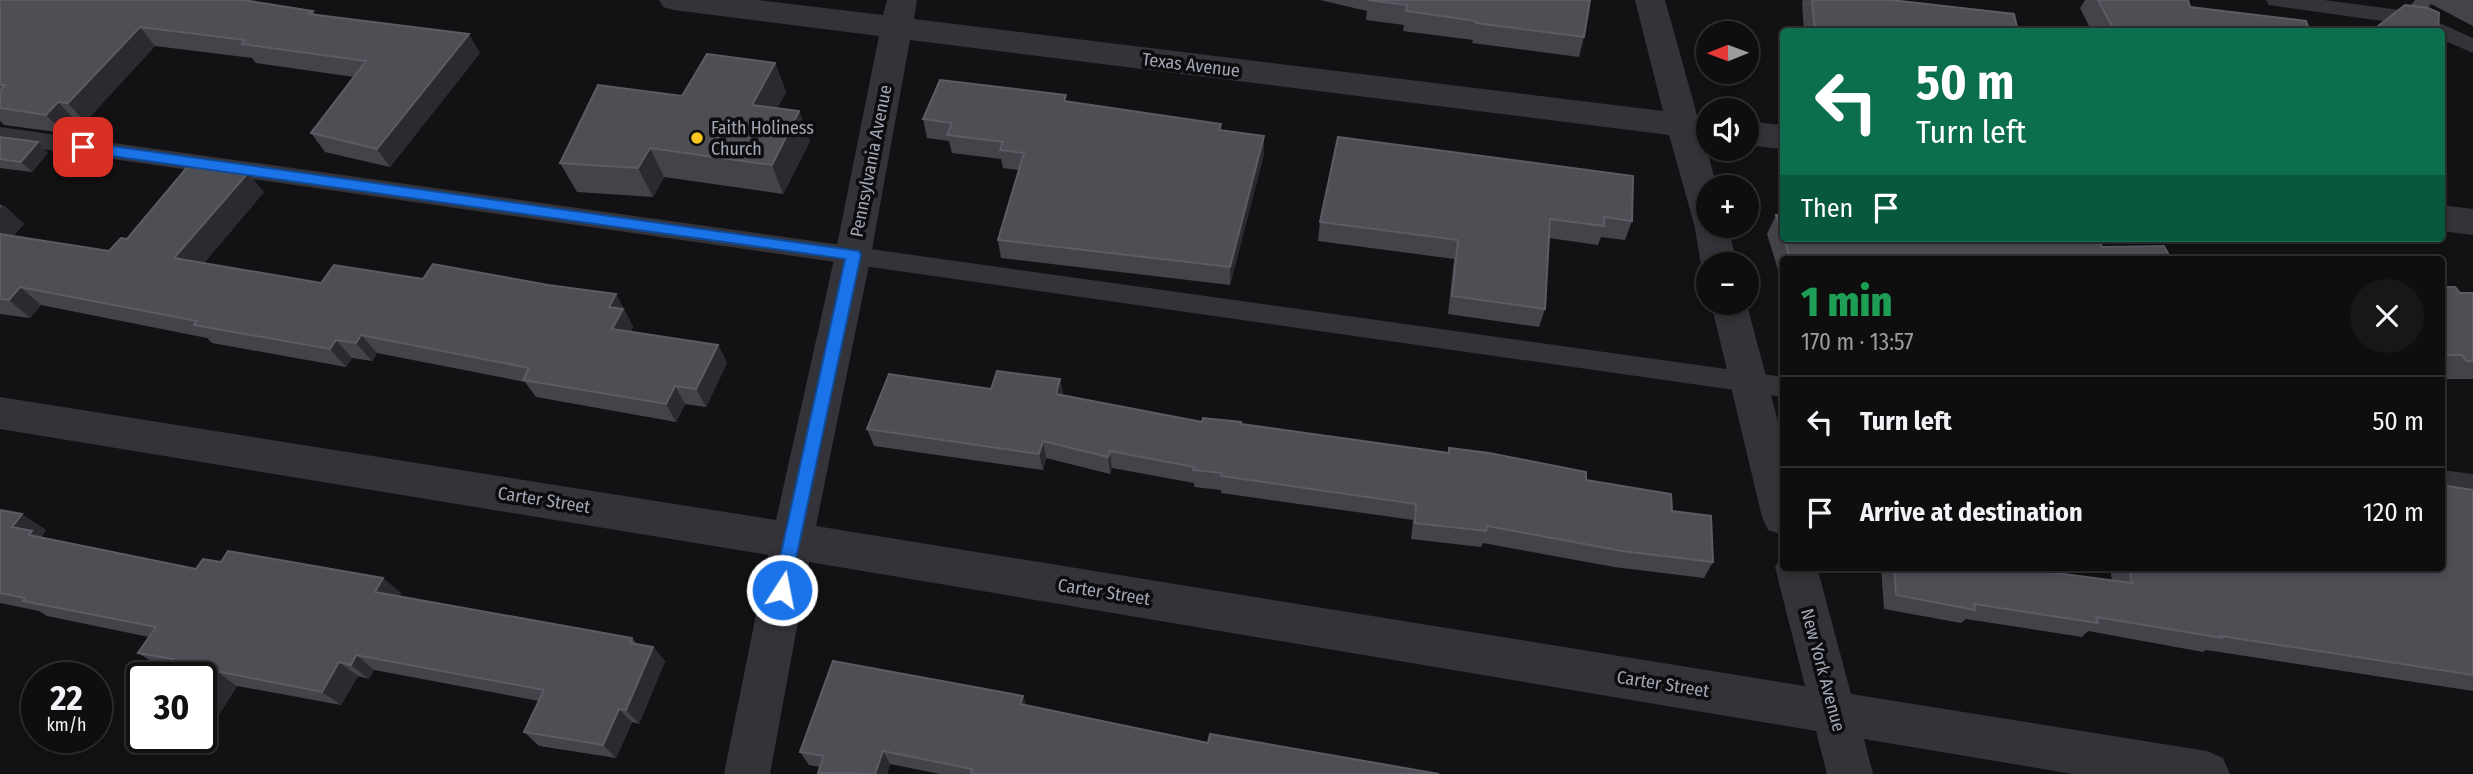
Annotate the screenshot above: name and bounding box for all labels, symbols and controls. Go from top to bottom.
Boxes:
north arrow [1696,21,1759,84]
map controls [1696,21,1759,315]
street label: Texas Avenue [1141,48,1241,82]
text: 50 m [1916,53,2014,112]
icon: left [1801,56,1892,147]
street label: Pennsylvania Avenue [845,83,897,239]
button: sound [1696,98,1759,161]
text: Turn left [1916,113,2026,151]
pin [53,117,113,177]
place label: Faith Holiness Church [711,117,814,160]
icon: arrive [64,128,102,166]
marker: Faith Holiness Church [689,130,705,146]
button: + [1696,175,1759,238]
icon: arrive [1867,189,1905,227]
text: Then [1801,193,1853,224]
button: − [1696,252,1759,315]
text: 1 min [1801,277,1892,327]
button: close [2350,279,2424,353]
text: 170 m · 13:57 [1801,328,1914,356]
icon: left [1801,403,1839,441]
text: Turn left [1860,406,1952,437]
text: 50 m [2372,406,2424,437]
street label: Carter Street [496,482,592,518]
icon: arrive [1801,494,1839,532]
text: Arrive at destination [1860,497,2083,528]
text: 120 m [2363,497,2424,528]
position arrow [745,553,819,627]
street label: Carter Street [1056,574,1152,610]
street label: New York Avenue [1796,606,1850,734]
speed limit sign: 30 [126,662,217,753]
street label: Carter Street [1615,666,1711,702]
text: 22 [50,677,83,719]
text: km/h [46,714,87,736]

